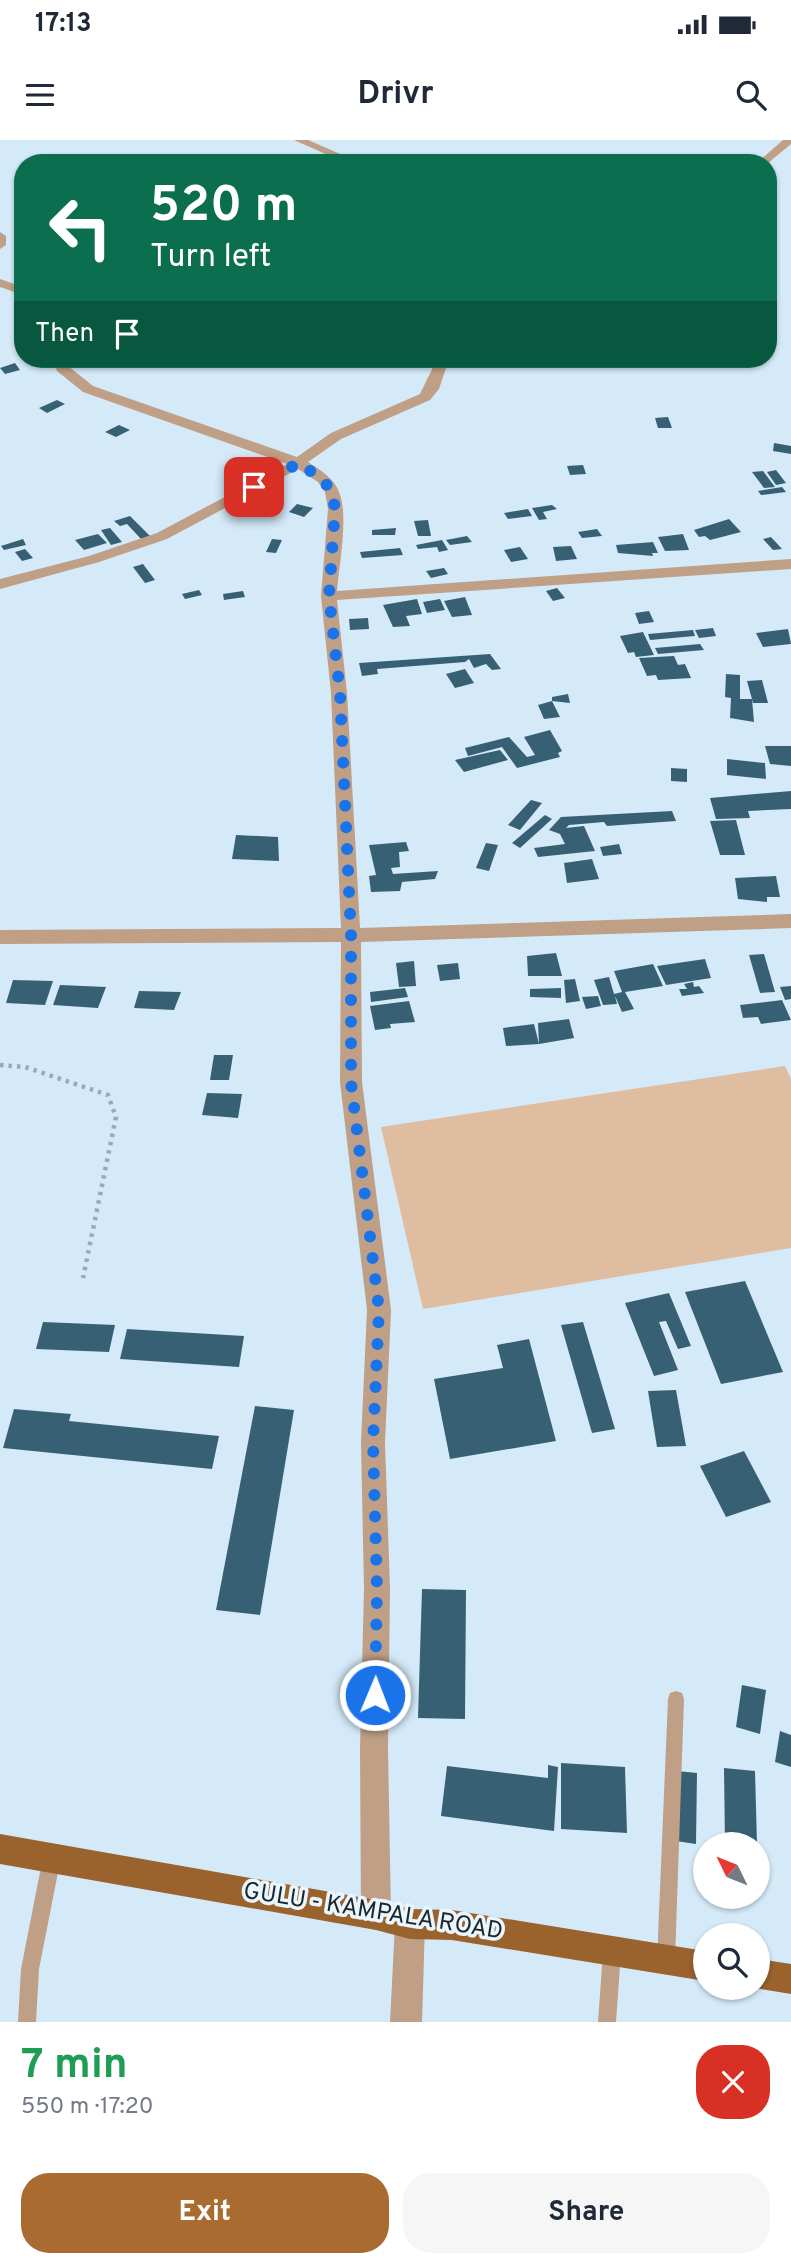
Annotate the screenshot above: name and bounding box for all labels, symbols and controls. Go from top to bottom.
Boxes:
text: 17:13 [35,8,92,41]
text: Drivr [357,75,434,115]
icon: menu [21,76,59,114]
icon: search [732,76,770,114]
text: 520 m [150,177,297,239]
icon: left [35,182,126,273]
text: Turn left [150,238,271,278]
icon: arrive [108,315,146,353]
text: Then [35,318,94,351]
pin [224,457,284,517]
icon: arrive [235,468,273,506]
position arrow [338,1658,412,1732]
north arrow [693,1832,770,1909]
map controls [693,1832,770,2000]
street label: GULU - KAMPALA ROAD [241,1877,505,1947]
button: search [693,1923,770,2000]
text: 7 min [21,2040,128,2093]
button: close [696,2045,770,2119]
text: 550 m · 17:20 [21,2093,154,2122]
button: Exit [21,2173,389,2253]
button: Share [403,2173,770,2253]

